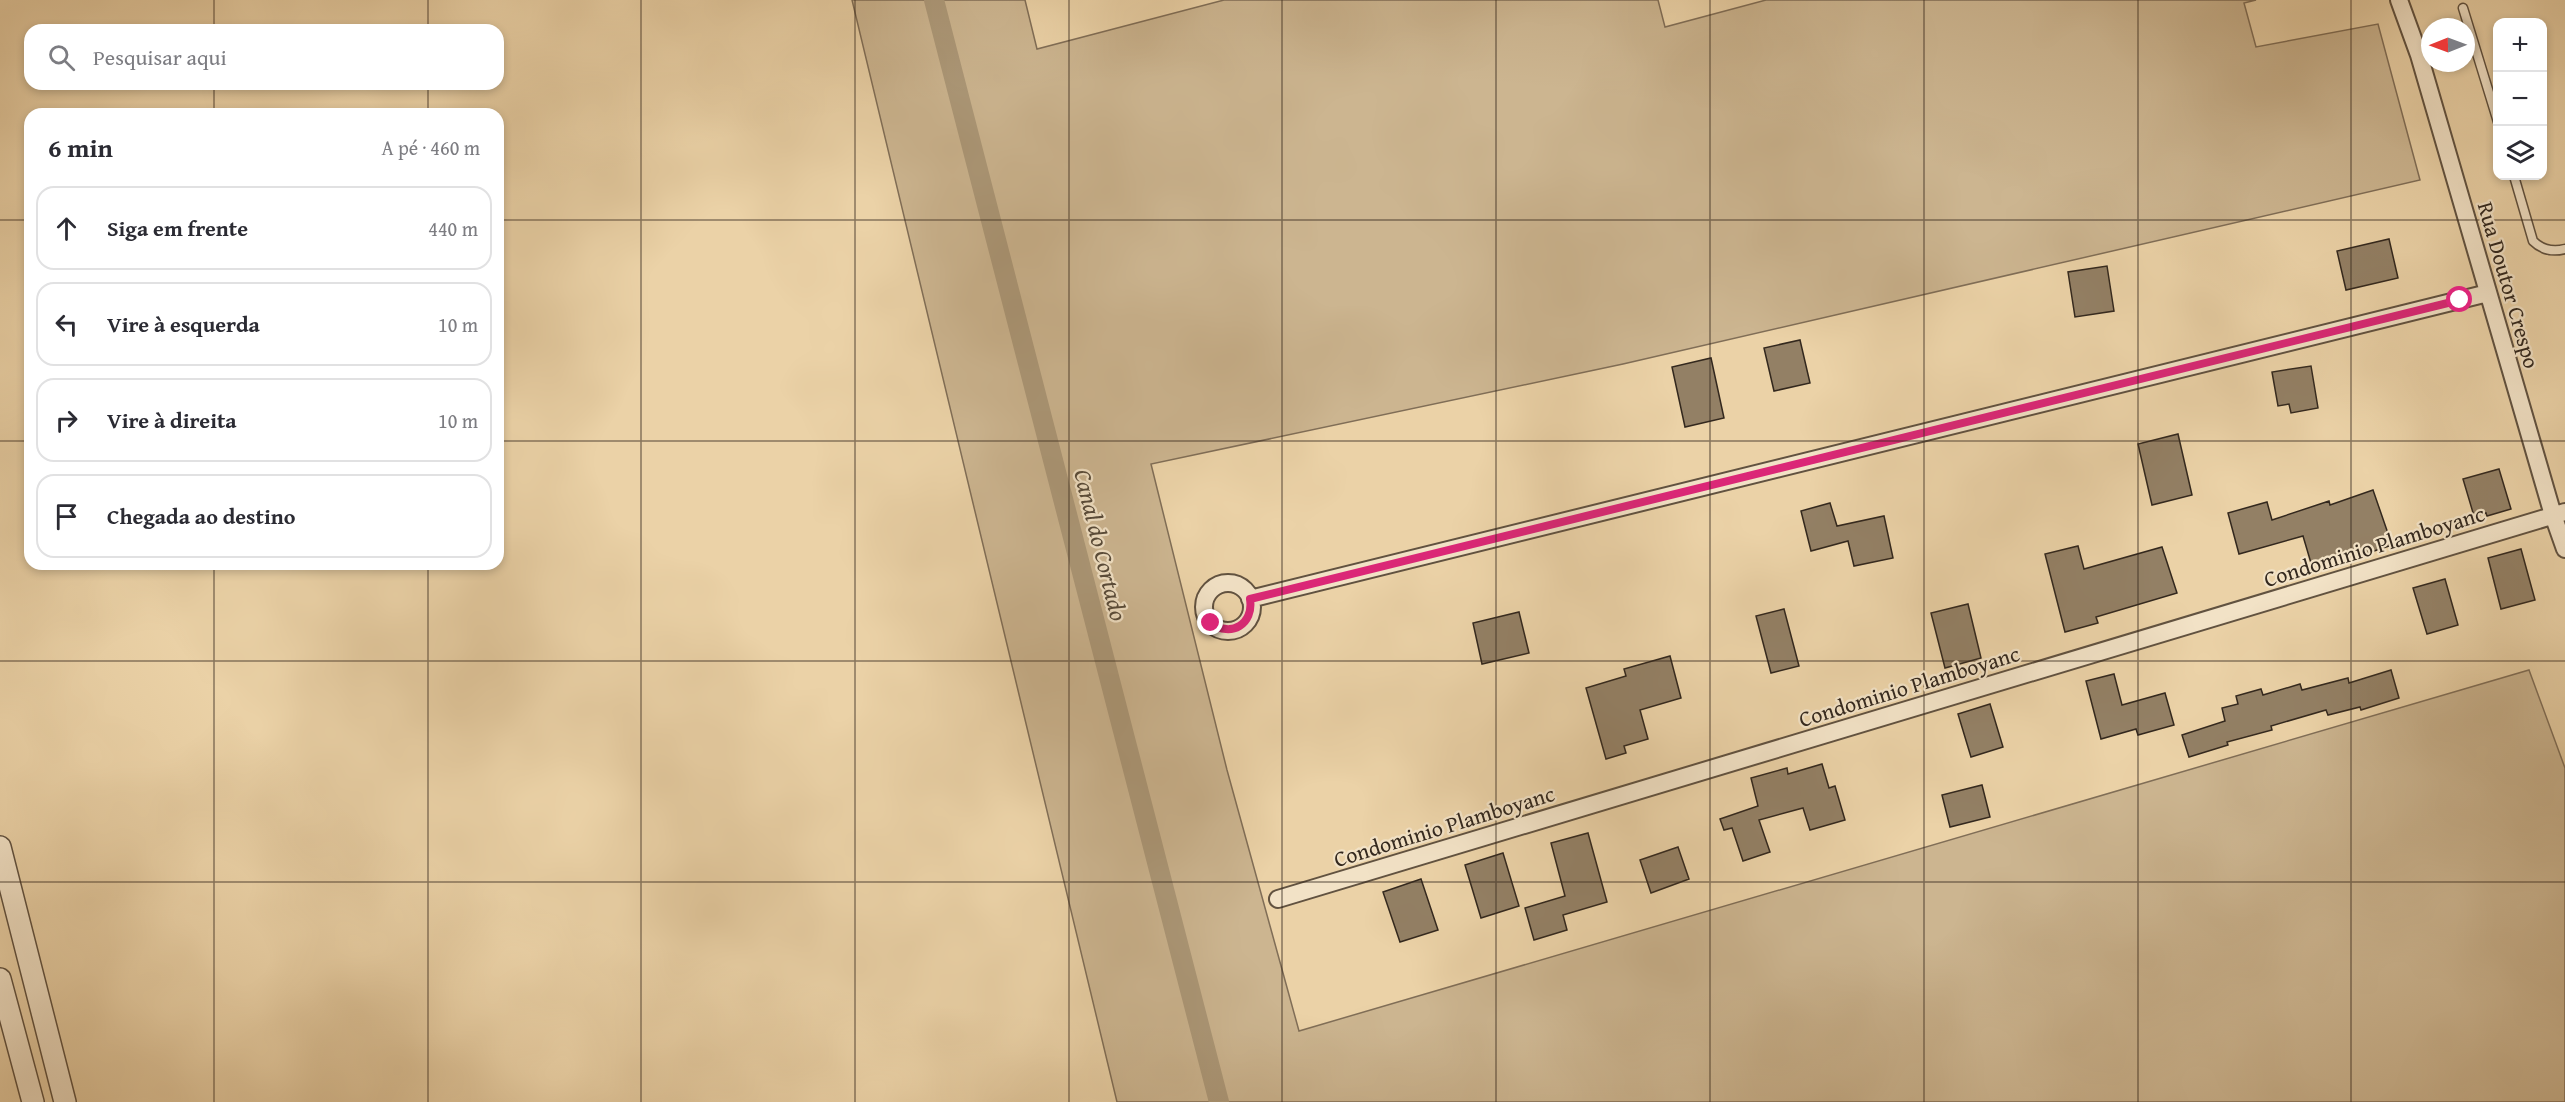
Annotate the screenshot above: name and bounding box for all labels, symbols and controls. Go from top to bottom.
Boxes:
north arrow [2421,18,2475,72]
map controls [2493,18,2547,180]
button: + [2493,18,2547,72]
search box [24,24,504,90]
icon: search [45,41,78,74]
text: Pesquisar aqui [93,41,227,73]
button: − [2493,72,2547,126]
button: layers [2493,126,2547,180]
text: 6 min [48,128,113,167]
text: A pé · 460 m [382,133,480,162]
street label: Rua Doutor Crespo [2470,198,2548,372]
icon: ahead [50,212,83,245]
text: Siga em frente [107,212,248,244]
text: 440 m [428,214,478,243]
route start [2446,286,2472,312]
icon: left [50,308,83,341]
text: Vire à esquerda [107,308,260,340]
text: 10 m [438,310,478,339]
icon: right [50,404,83,437]
text: Vire à direita [107,404,237,436]
text: 10 m [438,406,478,435]
water label: Canal do Cortado [1065,466,1137,624]
street label: Condominio Plamboyanc [2260,497,2489,595]
icon: arrive [50,500,83,533]
text: Chegada ao destino [107,500,295,532]
route end [1197,609,1223,635]
street label: Condominio Plamboyanc [1795,637,2024,735]
street label: Condominio Plamboyanc [1330,777,1559,875]

